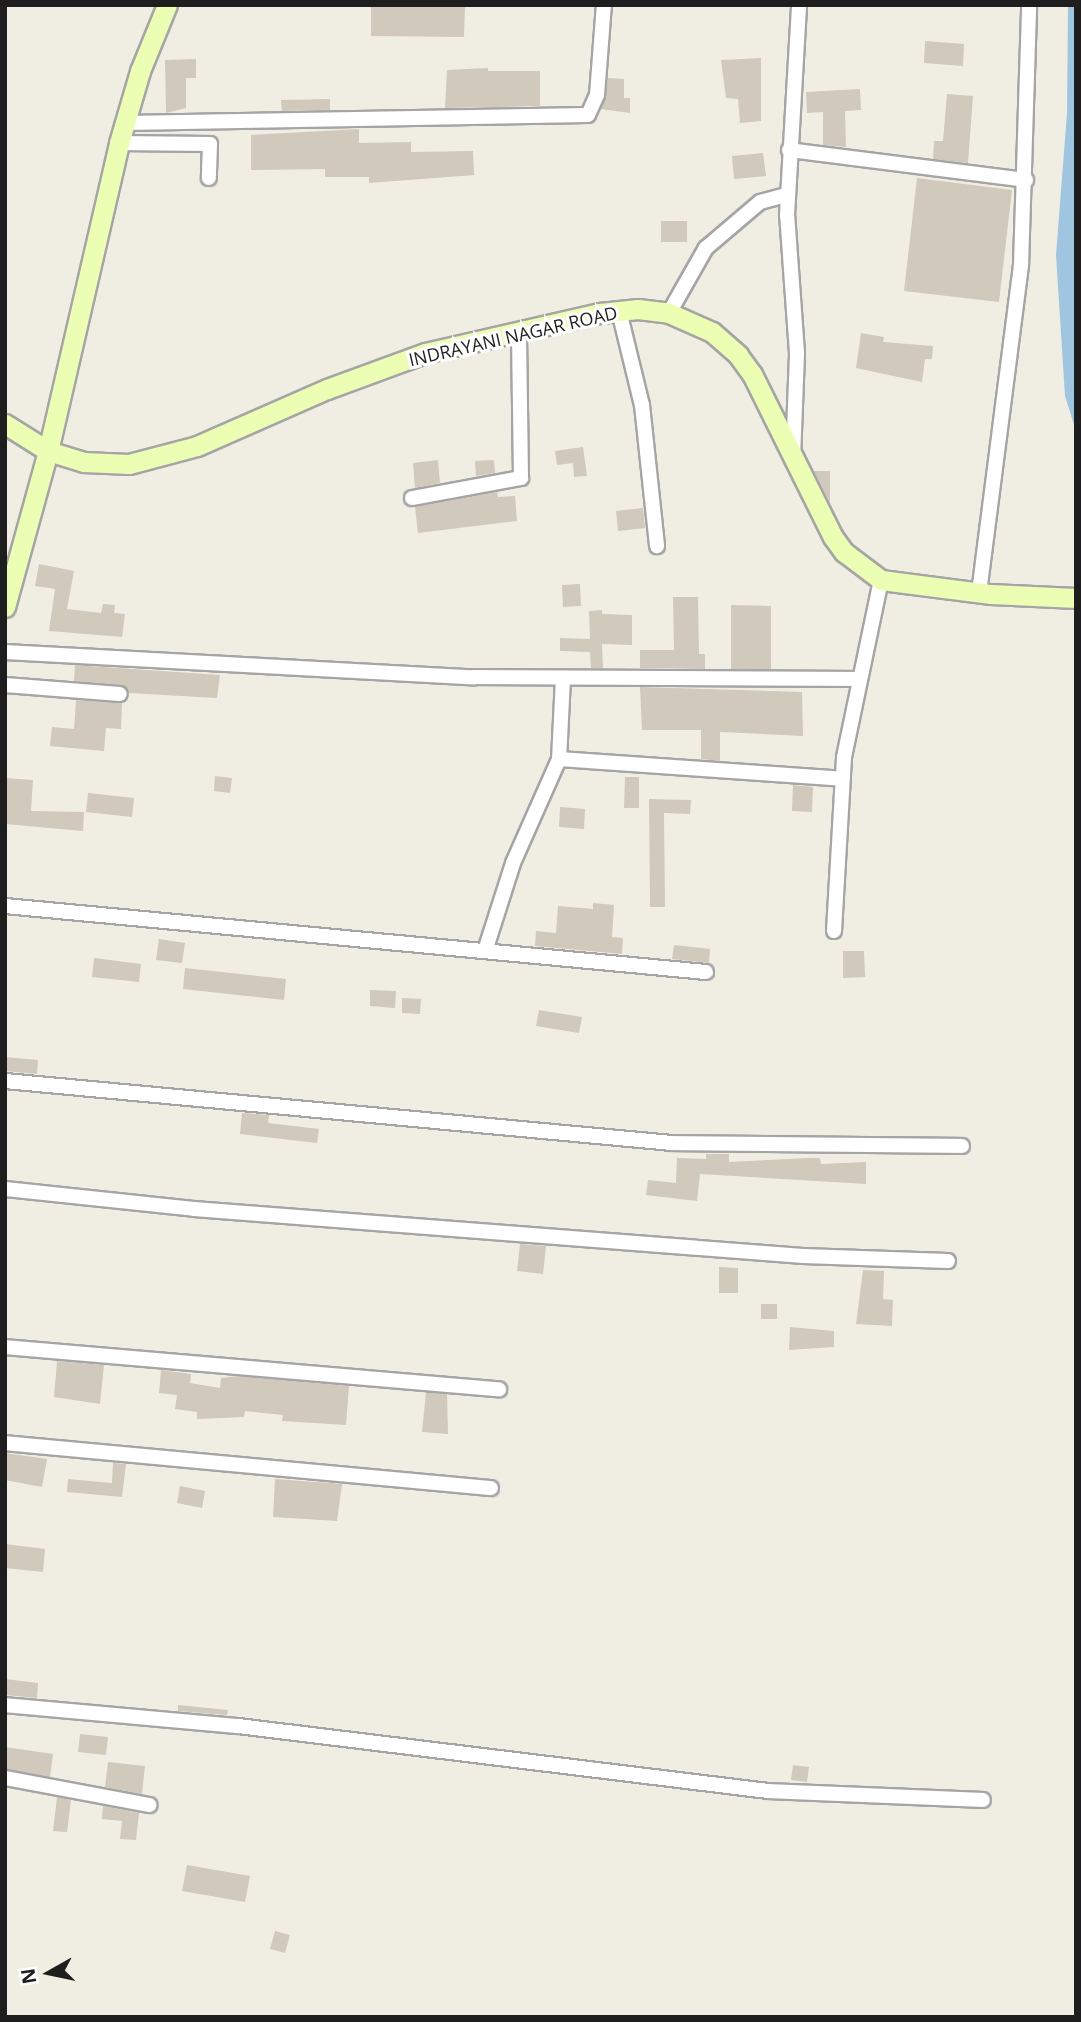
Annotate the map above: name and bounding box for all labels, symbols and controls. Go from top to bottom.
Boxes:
street label: INDRAYANI NAGAR ROAD [407,301,619,371]
north arrow [14,1938,84,2008]
text: N [14,1967,42,1986]

